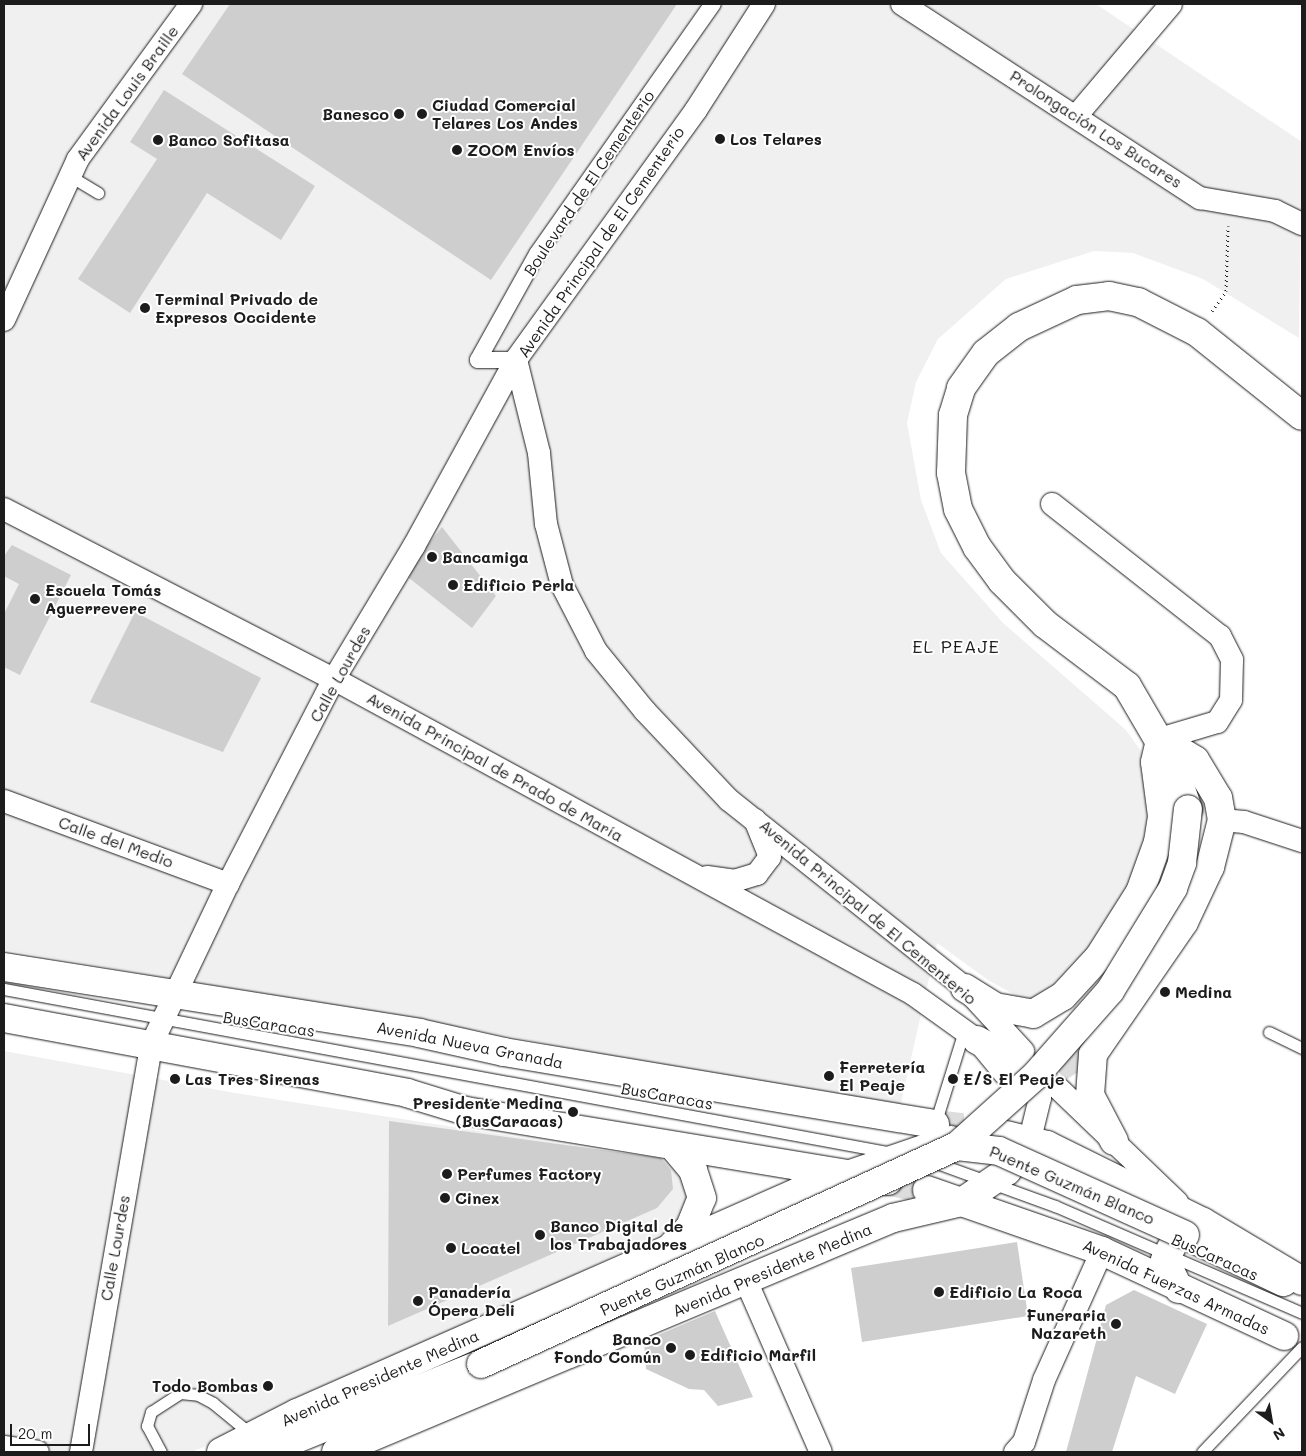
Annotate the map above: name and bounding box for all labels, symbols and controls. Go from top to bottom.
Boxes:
street label: Avenida Louis Braille [72,22,182,164]
street label: Prolongación Los Bucares [1006,66,1186,192]
street label: Boulevard de El Cementerio [520,87,658,279]
place label: Ciudad Comercial Telares Los Andes [432,95,578,133]
place label: Banesco [322,104,389,124]
marker: Banesco [393,108,405,120]
marker: Ciudad Comercial Telares Los Andes [416,108,428,120]
street label: Avenida Principal de El Cementerio [514,123,688,361]
place label: Los Telares [730,129,822,149]
place label: Banco Sofitasa [168,130,290,150]
marker: Los Telares [714,133,726,145]
marker: Banco Sofitasa [152,134,164,146]
place label: ZOOM Envíos [467,140,575,160]
marker: ZOOM Envíos [451,144,463,156]
place label: Terminal Privado de Expresos Occidente [155,289,318,327]
marker: Terminal Privado de Expresos Occidente [139,302,151,314]
place label: Bancamiga [442,547,529,567]
marker: Bancamiga [426,551,438,563]
place label: Edificio Perla [463,575,574,595]
marker: Edificio Perla [447,579,459,591]
place label: Escuela Tomás Aguerrevere [45,580,161,618]
marker: Escuela Tomás Aguerrevere [29,593,41,605]
street label: Calle Lourdes [306,623,374,725]
district label: EL PEAJE [911,635,1001,657]
street label: Avenida Principal de Prado de María [363,688,627,846]
street label: Calle del Medio [56,812,176,872]
street label: Avenida Principal de El Cementerio [756,816,980,1008]
place label: Medina [1175,982,1232,1002]
marker: Medina [1159,986,1171,998]
street label: BusCaracas [222,1007,316,1041]
street label: Avenida Nueva Granada [375,1017,565,1073]
place label: Ferretería El Peaje [839,1057,925,1095]
place label: Las Tres Sirenas [185,1069,319,1089]
place label: E/S El Peaje [963,1069,1065,1089]
marker: Ferretería El Peaje [823,1070,835,1082]
marker: Las Tres Sirenas [169,1073,181,1085]
marker: E/S El Peaje [947,1073,959,1085]
street label: BusCaracas [620,1078,714,1114]
place label: Presidente Medina (BusCaracas) [412,1093,563,1131]
marker: Presidente Medina (BusCaracas) [567,1106,579,1118]
street label: Puente Guzmán Blanco [987,1142,1157,1228]
place label: Perfumes Factory [457,1164,601,1184]
marker: Perfumes Factory [441,1168,453,1180]
place label: Cinex [455,1188,499,1208]
marker: Cinex [439,1192,451,1204]
street label: Calle Lourdes [96,1194,134,1302]
place label: Banco Digital de los Trabajadores [550,1216,687,1254]
street label: Avenida Presidente Medina [669,1219,875,1321]
marker: Banco Digital de los Trabajadores [534,1229,546,1241]
street label: BusCaracas [1169,1229,1261,1285]
street label: Puente Guzmán Blanco [597,1230,767,1320]
street label: Avenida Fuerzas Armadas [1080,1235,1272,1339]
place label: Locatel [461,1238,520,1258]
marker: Locatel [445,1242,457,1254]
place label: Panadería Ópera Deli [428,1282,515,1320]
place label: Edificio La Roca [949,1282,1083,1302]
marker: Edificio La Roca [933,1286,945,1298]
marker: Panadería Ópera Deli [412,1295,424,1307]
place label: Funeraria Nazareth [1026,1305,1106,1343]
marker: Funeraria Nazareth [1110,1318,1122,1330]
street label: Avenida Presidente Medina [278,1326,482,1430]
place label: Banco Fondo Común [554,1329,661,1367]
marker: Banco Fondo Común [665,1342,677,1354]
place label: Edificio Marfil [700,1345,816,1365]
marker: Edificio Marfil [684,1349,696,1361]
place label: Todo Bombas [152,1376,258,1396]
marker: Todo Bombas [262,1380,274,1392]
north arrow [1246,1396,1296,1446]
scale bar [12,1414,92,1446]
text: 20 m [18,1423,52,1443]
text: N [1270,1423,1289,1445]

